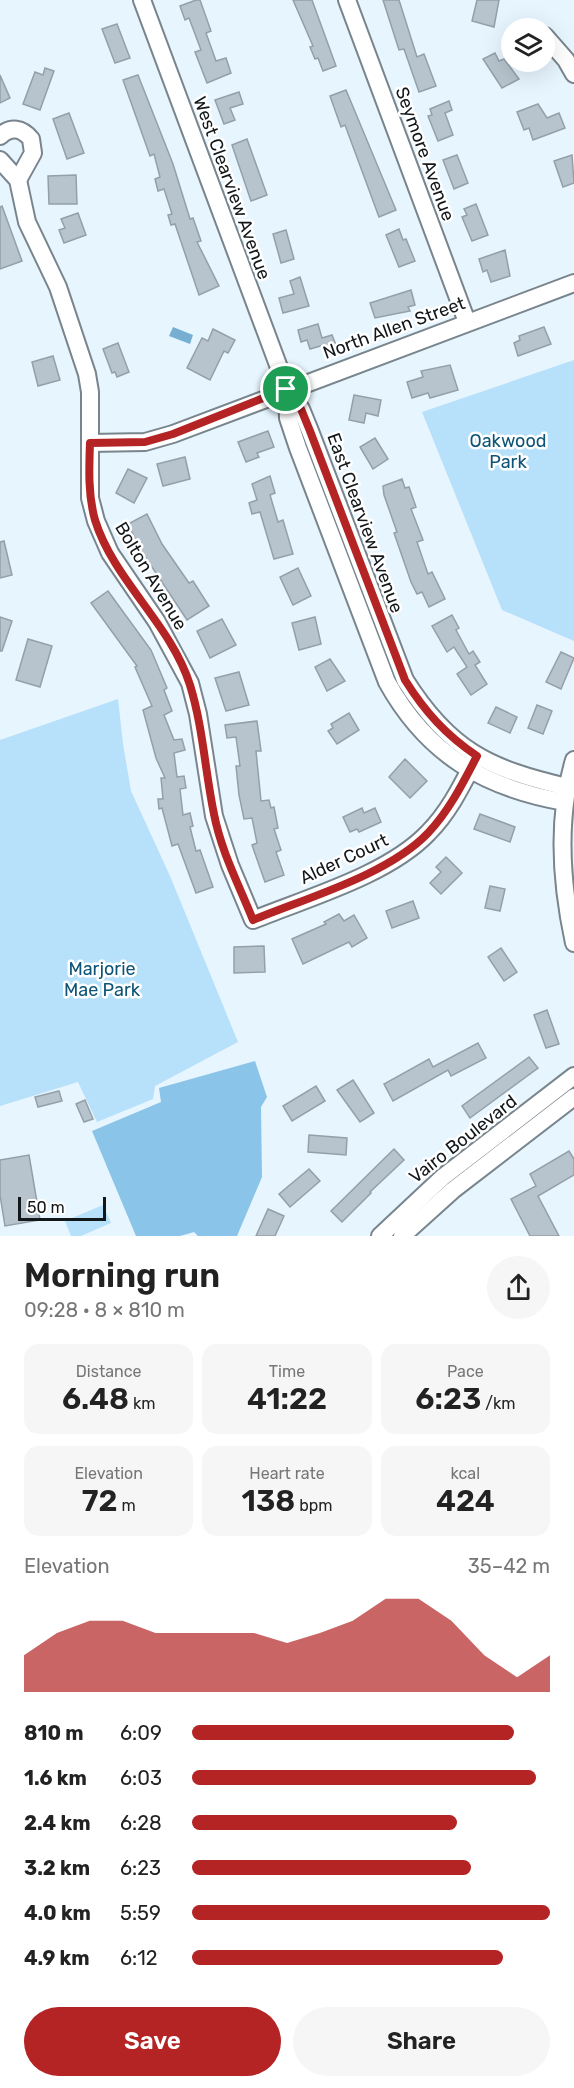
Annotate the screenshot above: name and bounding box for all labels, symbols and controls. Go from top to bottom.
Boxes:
map controls [501,18,555,72]
button: layers [501,18,555,72]
street label: Seymore Avenue [391,84,459,224]
street label: West Clearview Avenue [189,93,275,283]
street label: North Allen Street [320,292,468,364]
pin [260,363,311,414]
icon: arrive [269,372,302,405]
street label: East Clearview Avenue [322,430,408,616]
park label: Oakwood Park [470,430,546,473]
street label: Bolton Avenue [110,518,192,634]
street label: Alder Court [296,829,392,889]
park label: Marjorie Mae Park [64,958,141,1001]
street label: Vairo Boulevard [405,1090,521,1188]
scale bar [18,1194,106,1222]
text: 50 m [27,1198,65,1217]
text: Morning run [24,1256,220,1295]
button: share [487,1256,550,1319]
text: 09:28 · 8 × 810 m [24,1298,185,1322]
text: Distance [76,1362,141,1381]
text: Time [269,1362,305,1381]
text: Pace [447,1362,484,1381]
text: 6.48 [62,1381,129,1417]
text: 41:22 [247,1381,327,1417]
text: 6:23 [415,1381,481,1417]
text: km [129,1394,155,1413]
text: /km [481,1394,515,1413]
text: Elevation [74,1464,143,1483]
text: Heart rate [249,1464,325,1483]
text: kcal [451,1464,480,1483]
text: 72 [82,1483,117,1519]
text: 138 [242,1483,295,1519]
text: 424 [436,1483,495,1519]
text: m [117,1496,136,1515]
text: bpm [295,1496,332,1515]
text: Elevation [24,1554,110,1578]
text: 35–42 m [468,1554,550,1578]
text: 810 m [24,1721,84,1745]
text: 6:09 [120,1721,162,1745]
text: 1.6 km [24,1766,87,1790]
text: 6:03 [120,1766,162,1790]
text: 2.4 km [24,1811,90,1835]
text: 6:28 [120,1811,162,1835]
text: 3.2 km [24,1856,90,1880]
text: 6:23 [120,1856,161,1880]
text: 4.0 km [24,1901,91,1925]
text: 5:59 [120,1901,161,1925]
text: 4.9 km [24,1946,90,1970]
text: 6:12 [120,1946,157,1970]
button: Save [24,2007,281,2076]
button: Share [293,2007,550,2076]

